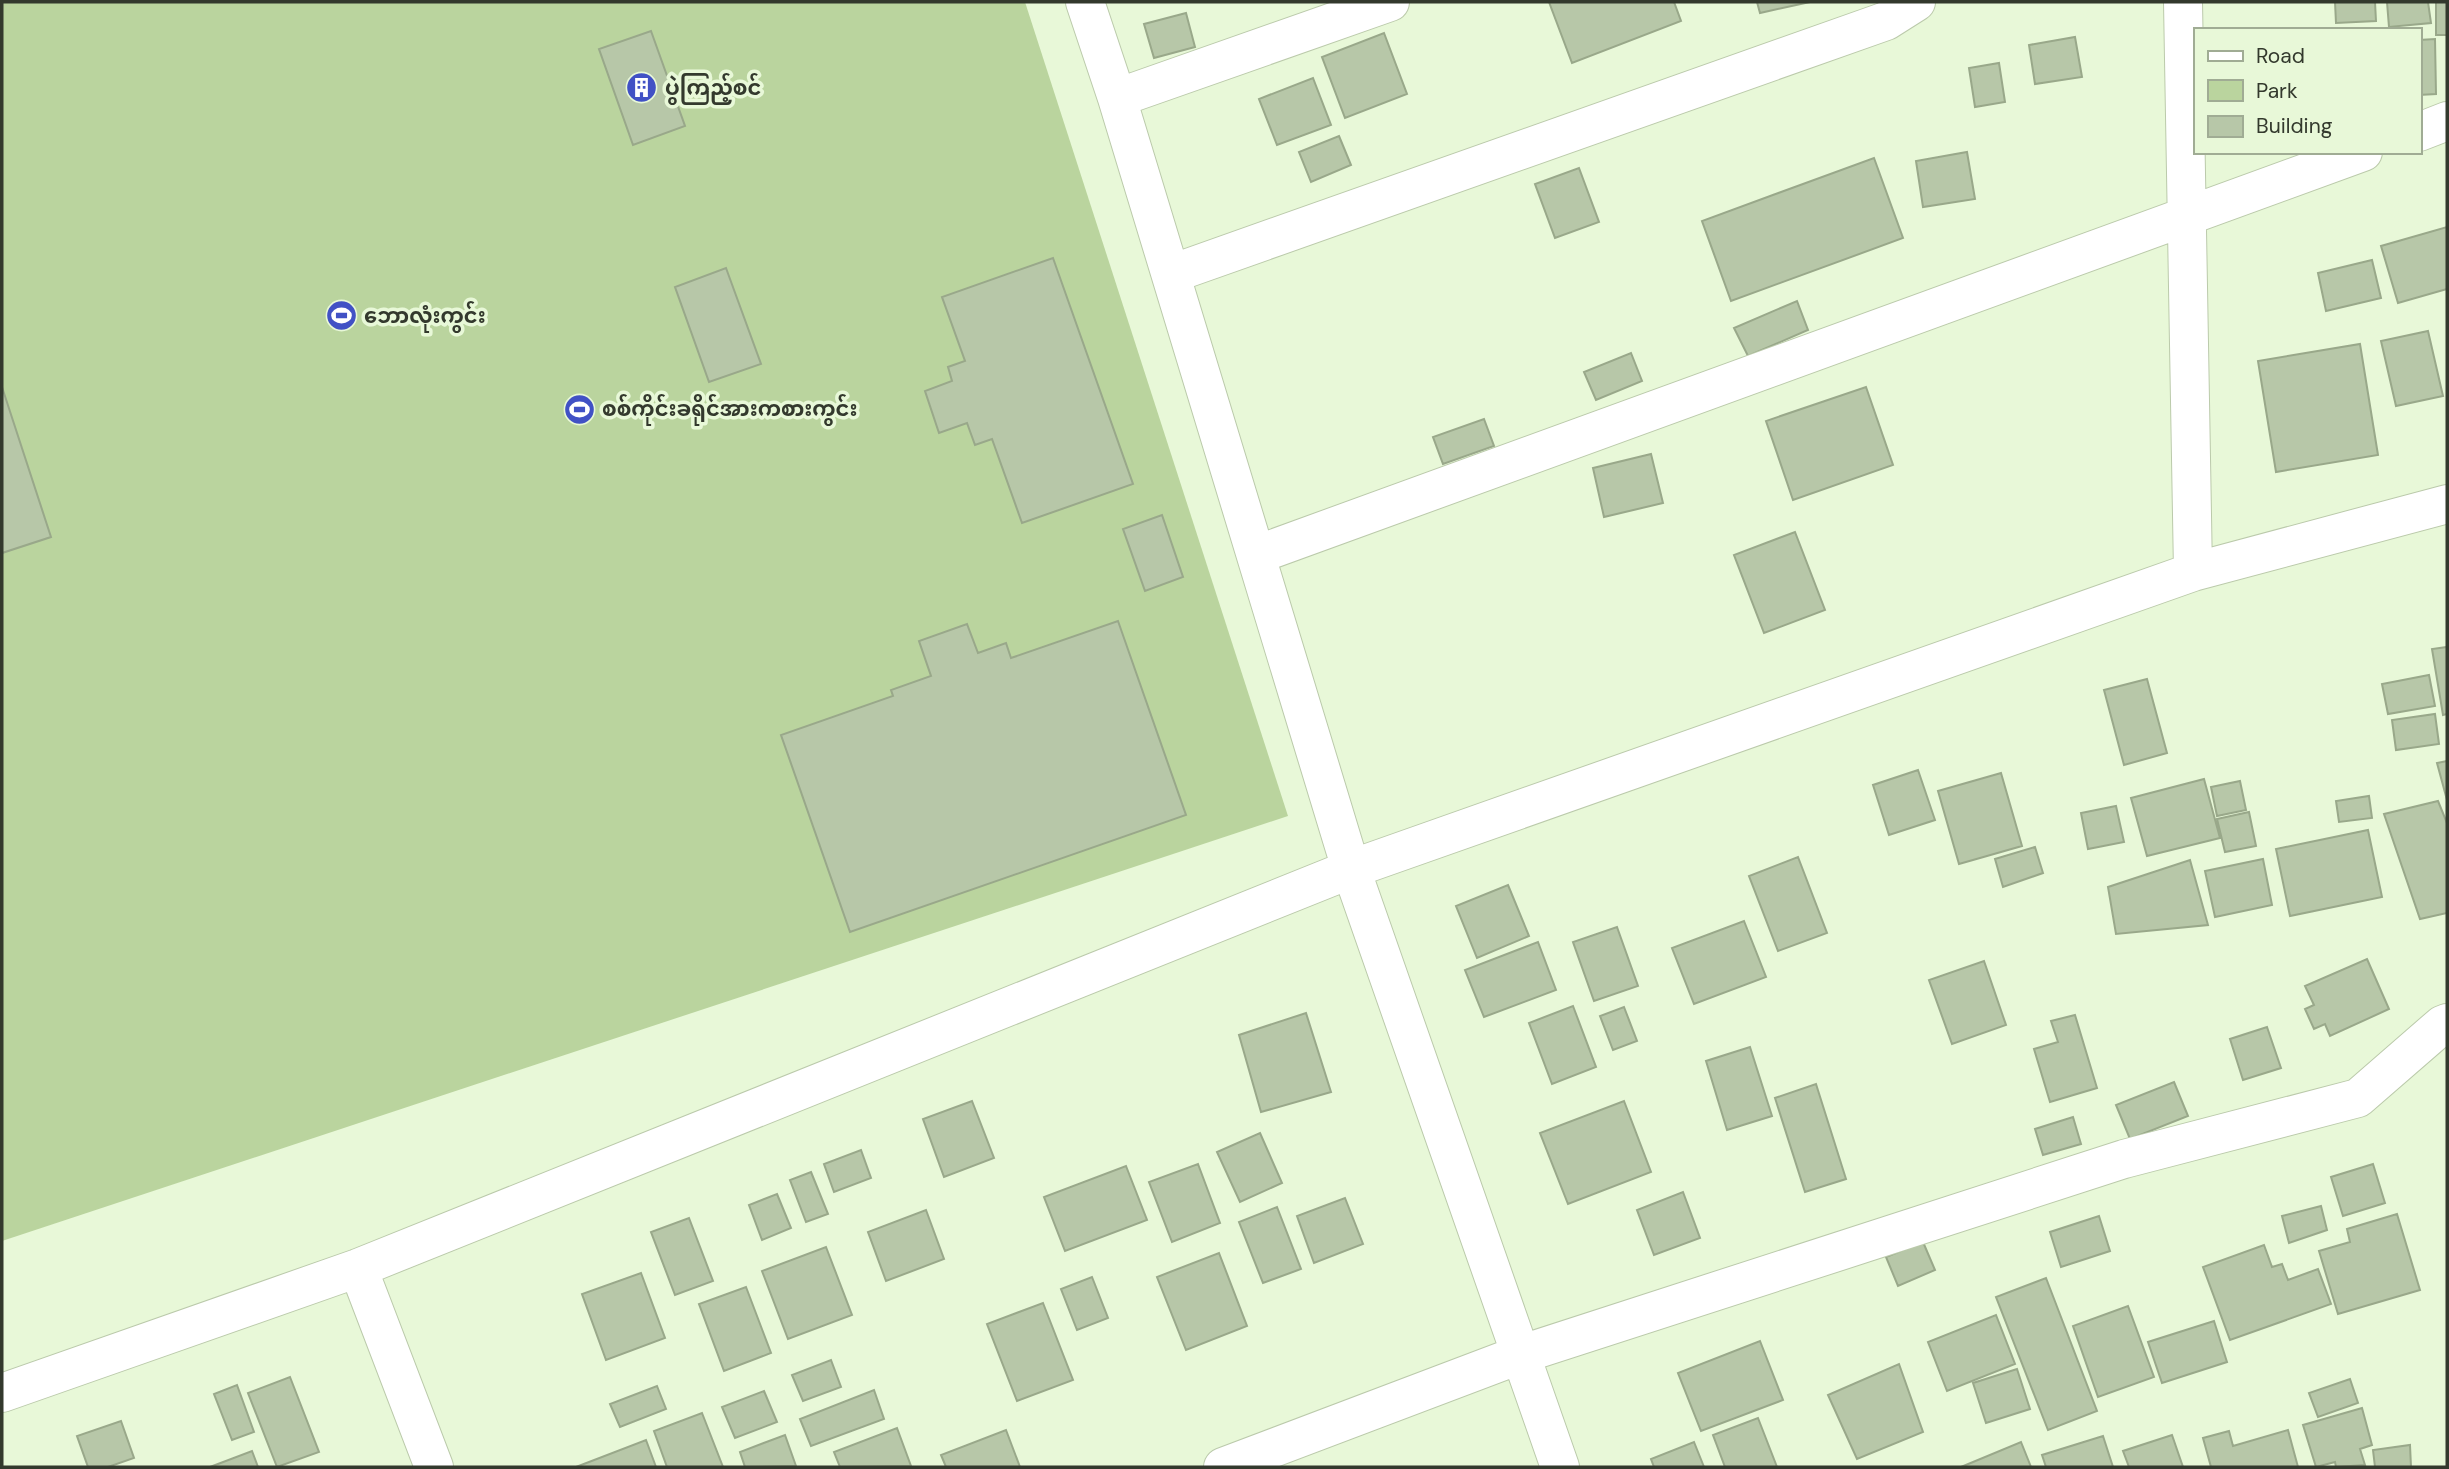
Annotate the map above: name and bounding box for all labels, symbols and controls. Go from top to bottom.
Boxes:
legend [2194,28,2421,154]
text: Road [2256,42,2305,70]
building icon: ပွဲကြည့်စင် [625,71,659,105]
place label: ပွဲကြည့်စင် [665,72,761,105]
text: Park [2256,77,2298,105]
text: Building [2256,112,2333,140]
sports icon: ဘောလုံးကွင်း [324,299,358,333]
place label: ဘောလုံးကွင်း [364,300,486,333]
sports icon: စစ်ကိုင်းခရိုင်အားကစားကွင်း [562,392,596,426]
place label: စစ်ကိုင်းခရိုင်အားကစားကွင်း [602,393,858,426]

